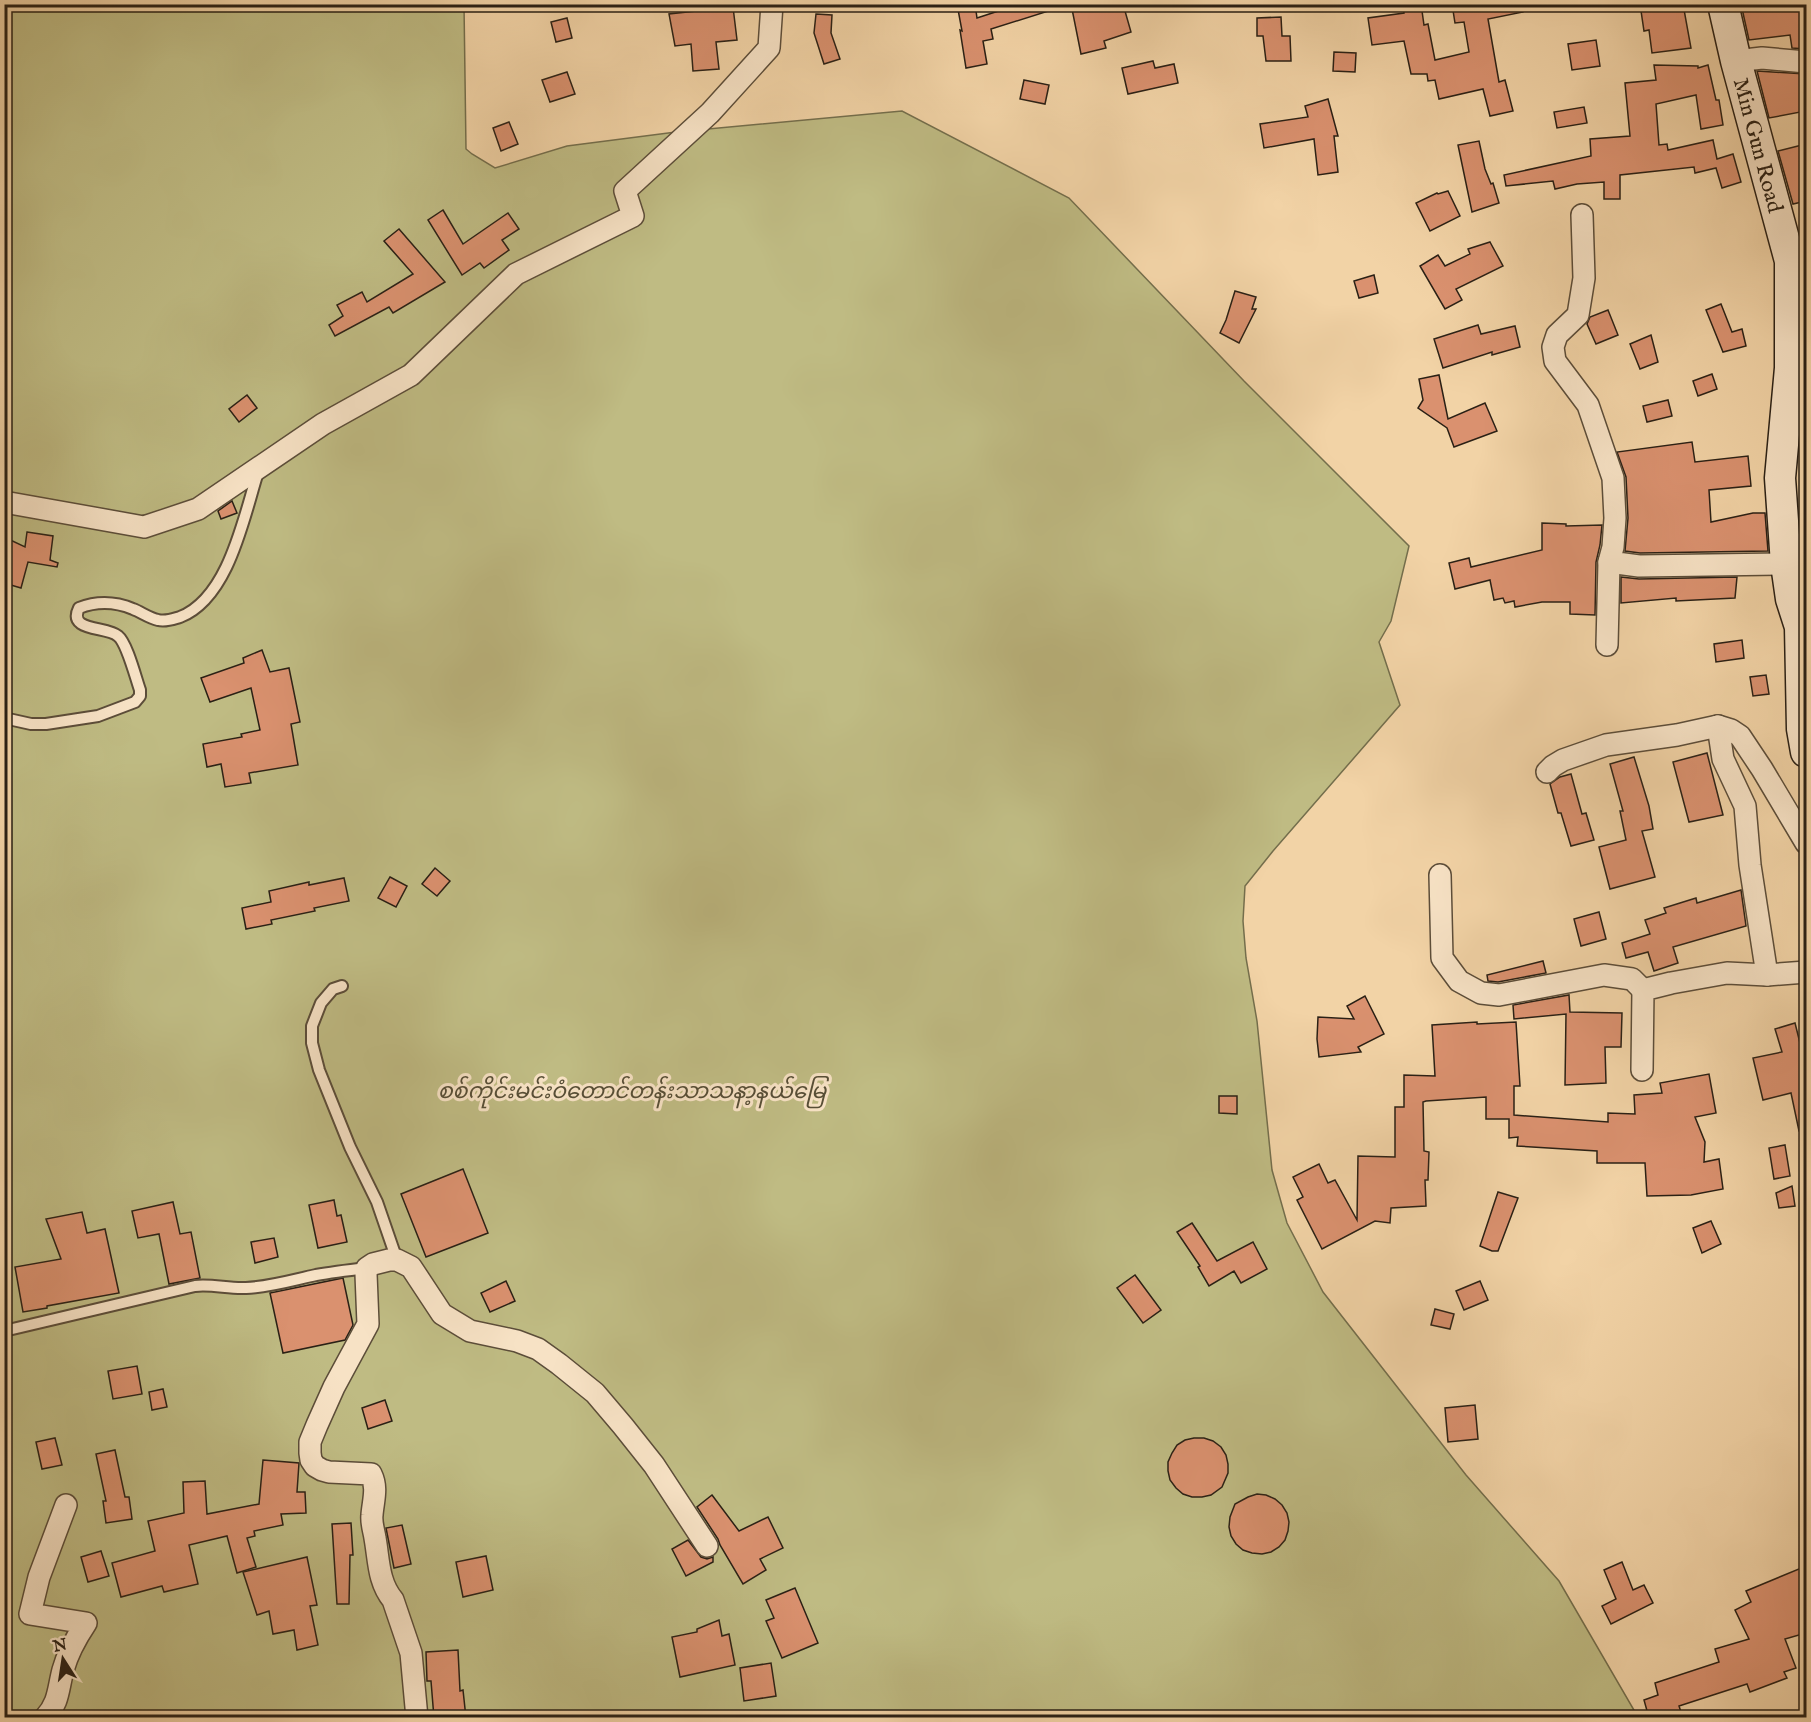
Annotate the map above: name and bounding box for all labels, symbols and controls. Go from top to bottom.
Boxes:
street label: Min Gun Road [1726,75,1789,216]
park label: စစ်ကိုင်းမင်းဝံတောင်တန်းသာသနာ့နယ်မြေ [438,1075,830,1109]
north arrow [33,1629,93,1689]
text: N [50,1635,69,1658]

